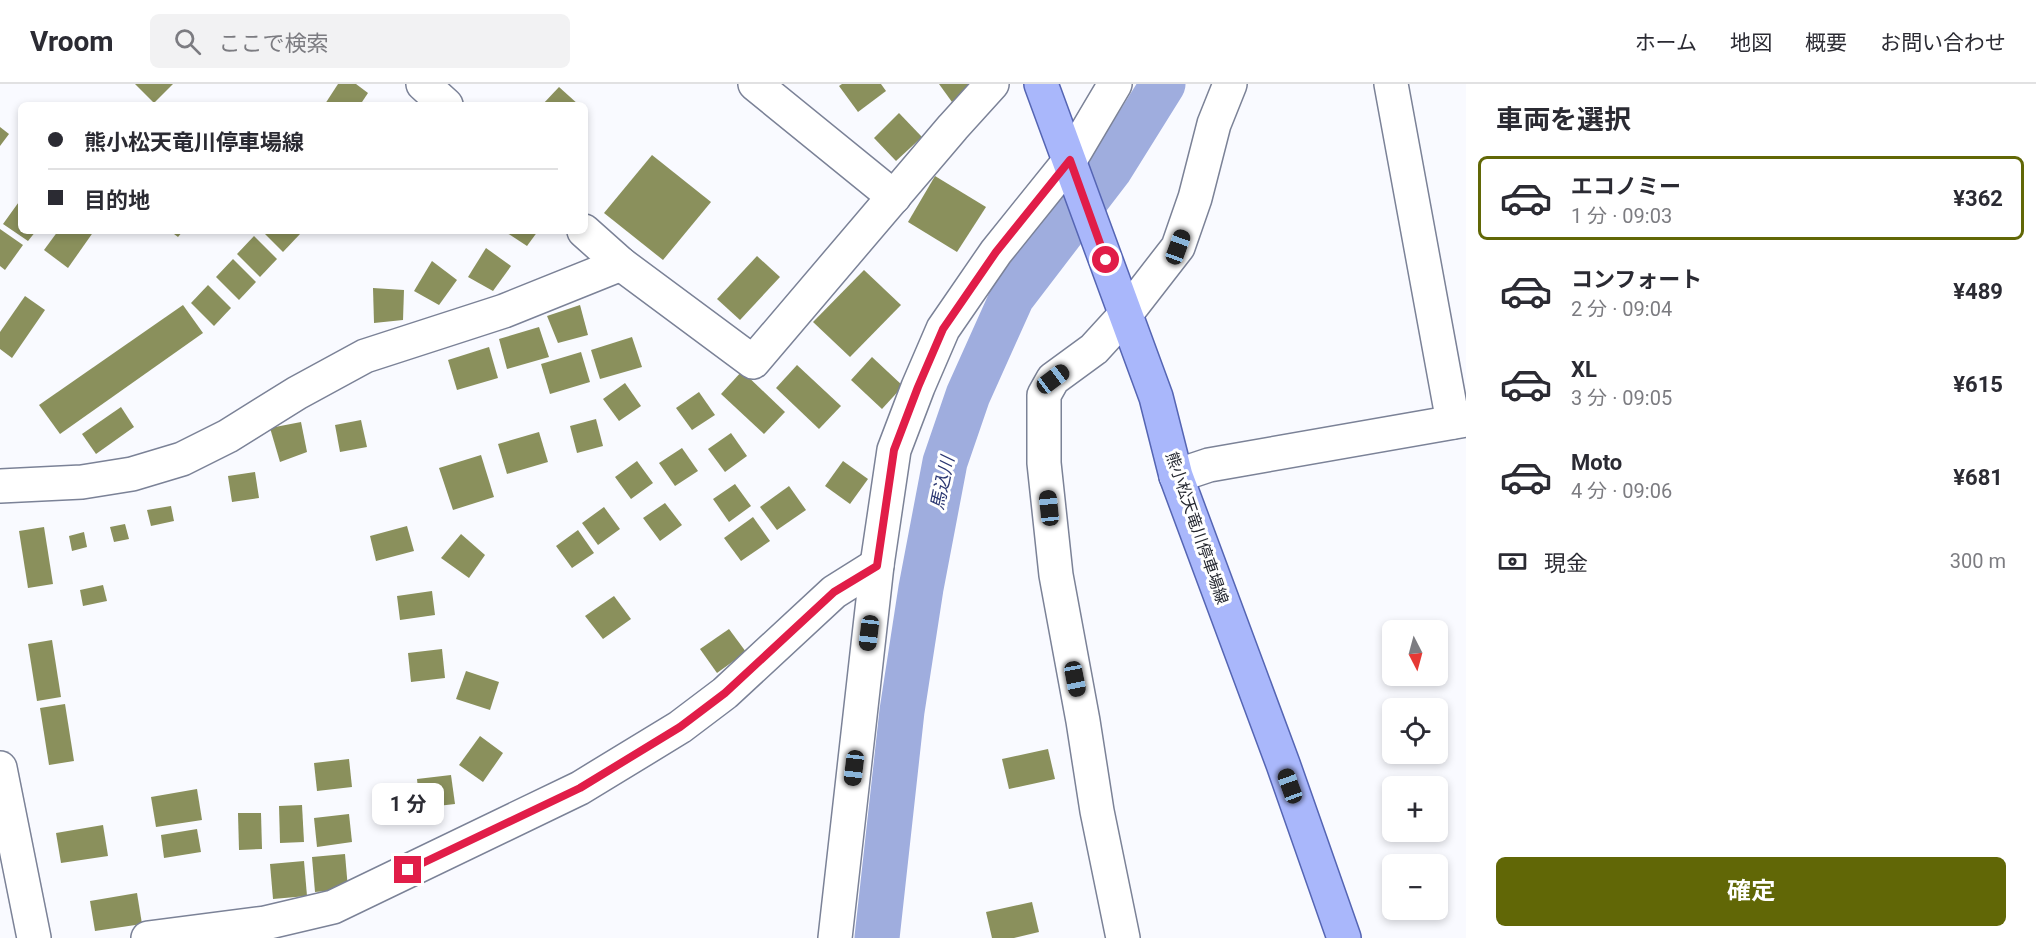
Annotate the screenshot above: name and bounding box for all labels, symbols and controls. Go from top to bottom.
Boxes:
search box [150,14,570,68]
text: Vroom [30,25,114,58]
icon: search [171,25,204,58]
text: ここで検索 [219,31,329,56]
text: ホーム [1635,31,1697,55]
text: 地図 [1730,31,1772,55]
text: 概要 [1805,31,1847,55]
text: お問い合わせ [1880,31,2006,55]
text: 車両を選択 [1496,104,1631,136]
text: 熊小松天竜川停車場線 [84,130,304,155]
icon: car [1499,171,1553,225]
text: エコノミー [1571,174,1681,199]
text: ¥362 [1953,186,2003,211]
text: 目的地 [84,188,150,213]
text: 1 分 · 09:03 [1571,204,1672,228]
car [1163,227,1193,267]
route start [1092,246,1119,273]
icon: car [1499,264,1553,318]
text: コンフォート [1571,267,1702,292]
text: ¥489 [1953,279,2003,304]
text: 2 分 · 09:04 [1571,297,1672,321]
icon: car [1499,357,1553,411]
text: XL [1571,357,1597,382]
car [1033,361,1073,397]
text: ¥615 [1953,372,2003,397]
text: 3 分 · 09:05 [1571,386,1672,410]
street label: 熊小松天竜川停車場線 [1162,449,1232,607]
icon: car [1499,450,1553,504]
text: Moto [1571,450,1622,475]
water label: 馬込川 [926,452,958,512]
text: ¥681 [1953,465,2003,490]
text: 4 分 · 09:06 [1571,479,1672,503]
car [1038,489,1060,527]
icon: cash [1496,545,1529,578]
text: 300 m [1950,549,2006,573]
text: 現金 [1544,551,1588,576]
car [858,614,880,652]
north arrow [1382,620,1448,686]
map controls [1382,620,1448,920]
car [1063,660,1087,698]
button: locate [1382,698,1448,764]
car [843,749,865,787]
car [1275,766,1305,806]
button: + [1382,776,1448,842]
callout: 1 分 [372,783,444,825]
text: 1 分 [390,792,426,816]
button: − [1382,854,1448,920]
route end [394,856,421,883]
button: 確定 [1496,857,2006,926]

